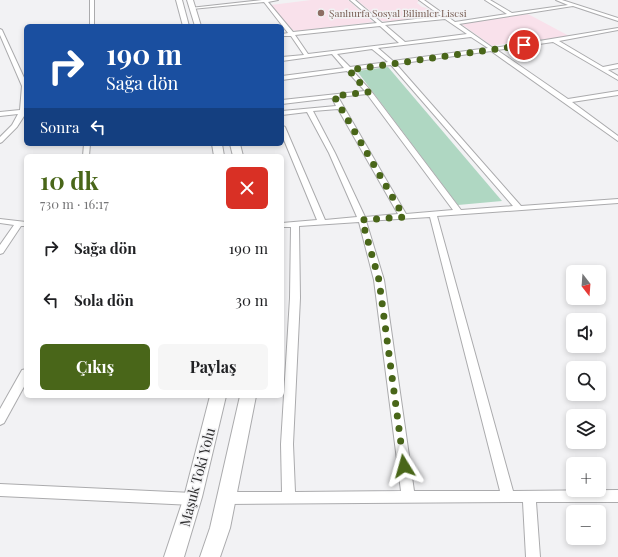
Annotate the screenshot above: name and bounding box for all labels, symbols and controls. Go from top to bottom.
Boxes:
place label: Şanlıurfa Sosyal Bilimler Lisesi [329,6,467,20]
marker: Şanlıurfa Sosyal Bilimler Lisesi [316,8,326,18]
pin [507,28,541,62]
icon: arrive [513,34,535,56]
text: 190 m [106,35,182,72]
icon: right [40,40,92,92]
text: Sağa dön [106,71,178,95]
icon: left [87,116,109,138]
text: Sonra [40,117,79,137]
text: 10 dk [40,164,99,196]
button: close [226,167,268,209]
text: 730 m · 16:17 [40,195,109,212]
icon: right [40,237,62,259]
text: Sağa dön [74,238,137,258]
text: 190 m [229,238,268,258]
north arrow [566,265,606,305]
map controls [566,265,606,545]
icon: left [40,289,62,311]
text: Sola dön [74,290,134,310]
text: 30 m [235,290,268,310]
button: sound [566,313,606,353]
button: Çıkış [40,344,150,390]
button: Paylaş [158,344,268,390]
button: search [566,361,606,401]
button: layers [566,409,606,449]
street label: Maşuk Toki Yolu [175,425,219,529]
position arrow [383,445,425,487]
button: + [566,457,606,497]
button: − [566,505,606,545]

